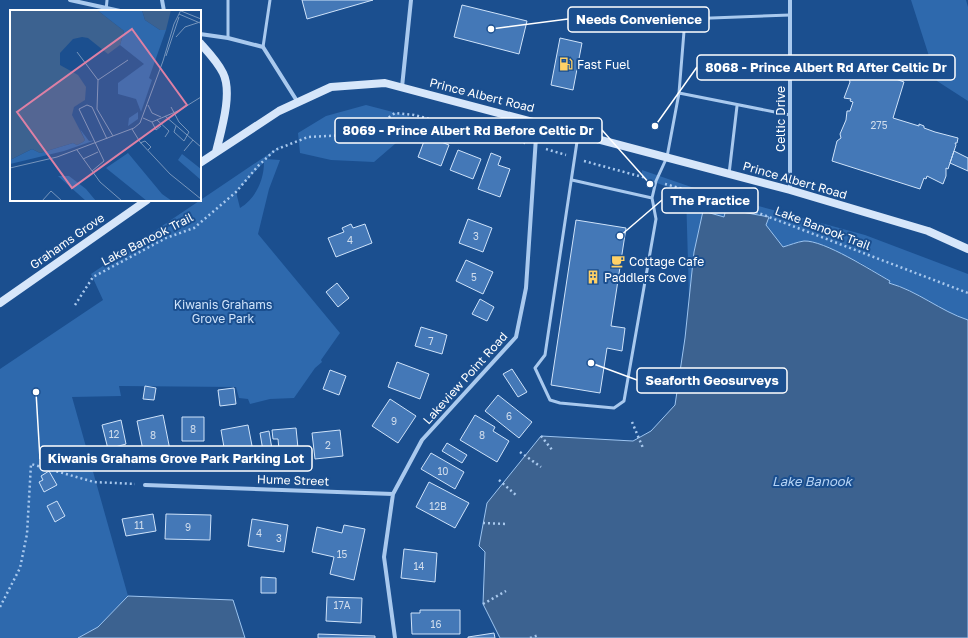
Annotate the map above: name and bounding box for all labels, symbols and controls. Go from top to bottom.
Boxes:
callout: Needs Convenience [568,7,709,32]
inset map [10,10,201,201]
text: Needs Convenience [576,11,702,27]
callout: 8068 - Prince Albert Rd After Celtic Dr [697,55,955,80]
fuel station icon: Fast Fuel [558,56,574,72]
place label: Fast Fuel [577,57,630,72]
text: 8068 - Prince Albert Rd After Celtic Dr [705,59,947,75]
street label: Prince Albert Road [428,75,536,115]
street label: Celtic Drive [773,86,788,152]
callout: 8069 - Prince Albert Rd Before Celtic Dr [335,118,602,143]
house number: 275 [871,119,888,131]
text: 8069 - Prince Albert Rd Before Celtic Dr [342,122,594,138]
street label: Prince Albert Road [741,158,849,202]
callout: The Practice [662,188,758,213]
text: The Practice [670,192,750,208]
street label: Lake Banook Trail [773,203,873,253]
street label: Lake Banook Trail [98,209,196,269]
street label: Grahams Grove [27,210,107,272]
house number: 3 [473,230,479,242]
house number: 4 [347,234,353,246]
cafe icon: Cottage Cafe [610,253,626,269]
place label: Cottage Cafe [629,254,704,269]
building icon: Paddlers Cove [585,269,601,285]
place label: Paddlers Cove [604,270,687,285]
house number: 5 [471,271,477,283]
park label: Kiwanis Grahams Grove Park [174,297,272,326]
street label: Lakeview Point Road [420,329,510,427]
house number: 7 [428,335,434,347]
callout: Seaforth Geosurveys [637,368,787,393]
text: Seaforth Geosurveys [645,372,779,388]
house number: 6 [506,410,512,422]
house number: 9 [391,415,397,427]
house number: 8 [190,423,196,435]
house number: 12 [109,428,120,440]
house number: 8 [150,429,156,441]
house number: 8 [479,429,485,441]
house number: 2 [325,439,331,451]
callout: Kiwanis Grahams Grove Park Parking Lot [40,446,312,471]
text: Kiwanis Grahams Grove Park Parking Lot [48,450,304,466]
house number: 10 [437,465,449,477]
street label: Hume Street [257,471,330,489]
water label: Lake Banook [772,473,854,489]
house number: 12B [429,500,447,512]
house number: 11 [134,519,144,531]
house number: 9 [185,521,191,533]
house number: 4 [256,527,262,539]
house number: 3 [276,532,282,544]
house number: 15 [337,548,348,560]
house number: 14 [414,560,424,572]
house number: 17A [334,599,351,611]
house number: 16 [431,618,441,630]

